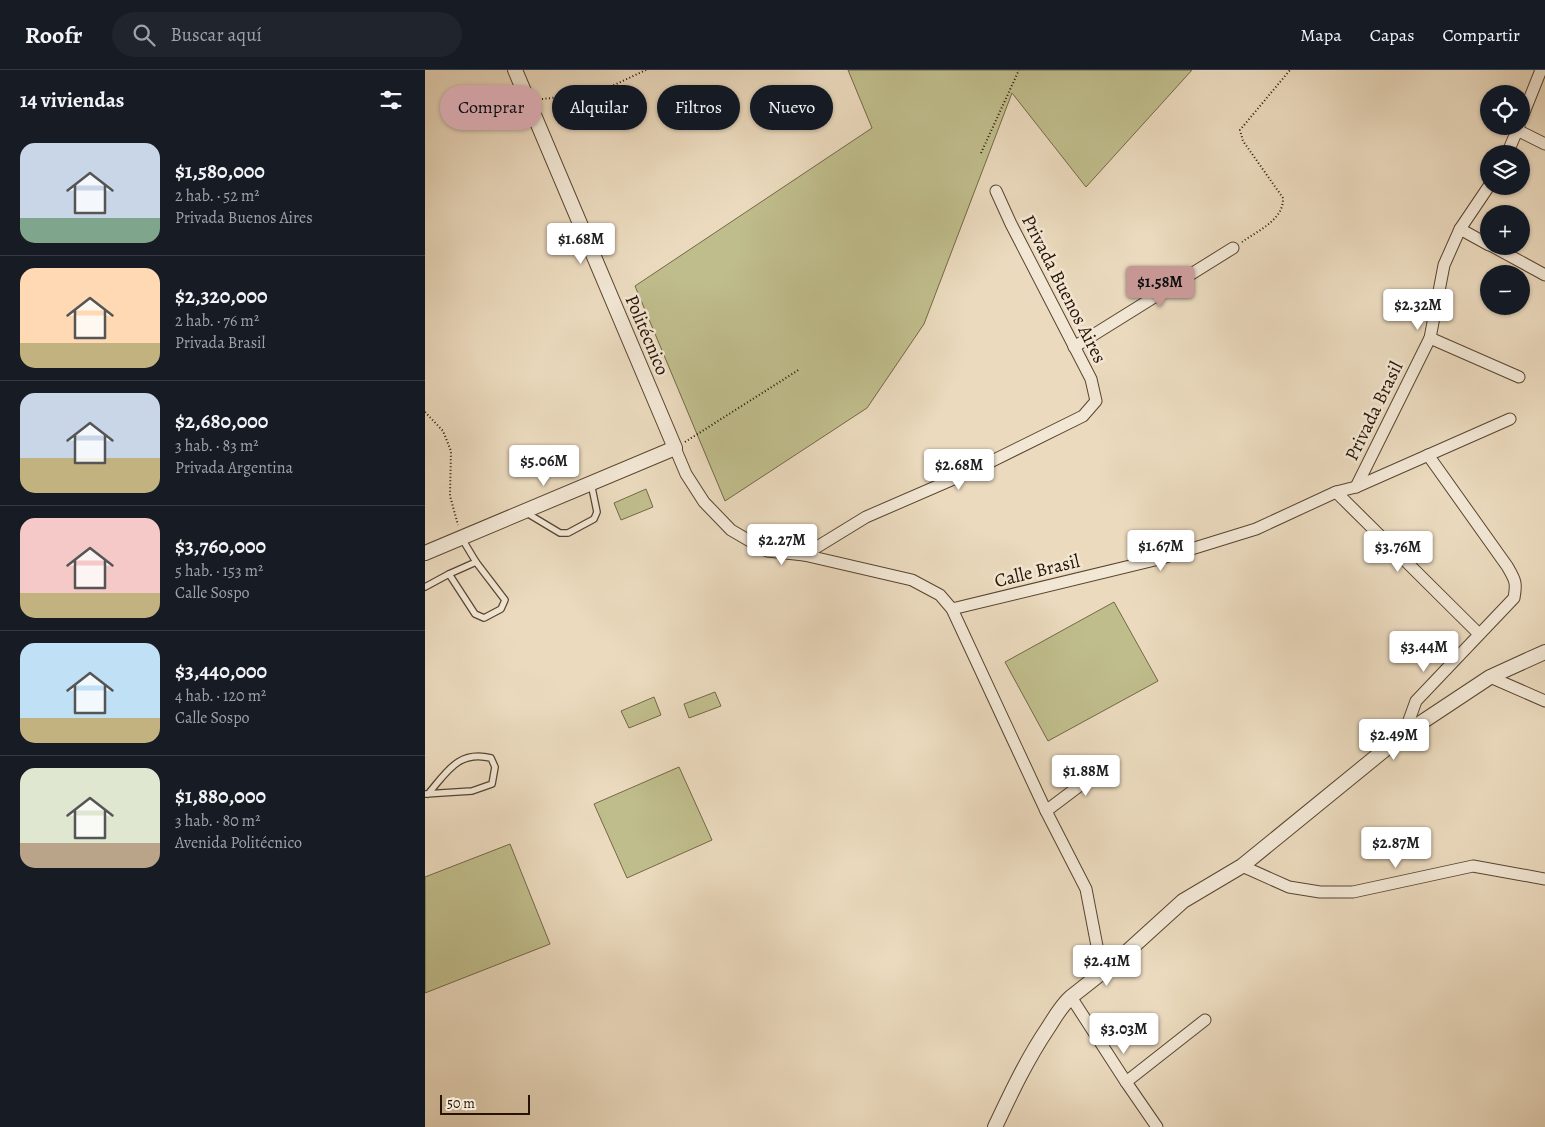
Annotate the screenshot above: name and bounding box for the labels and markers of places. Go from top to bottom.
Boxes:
pin: $1.68M [540,222,622,265]
pin: $1.58M [1119,266,1201,308]
pin: $2.32M [1377,288,1459,331]
pin: $5.06M [503,444,585,487]
pin: $2.68M [918,448,1000,491]
pin: $2.27M [741,524,823,566]
pin: $1.67M [1120,530,1202,572]
pin: $3.76M [1357,530,1439,573]
pin: $3.44M [1383,630,1465,673]
pin: $2.49M [1353,718,1435,761]
pin: $1.88M [1045,754,1127,797]
pin: $2.87M [1355,826,1437,869]
pin: $2.41M [1066,944,1148,987]
pin: $3.03M [1083,1012,1165,1055]

